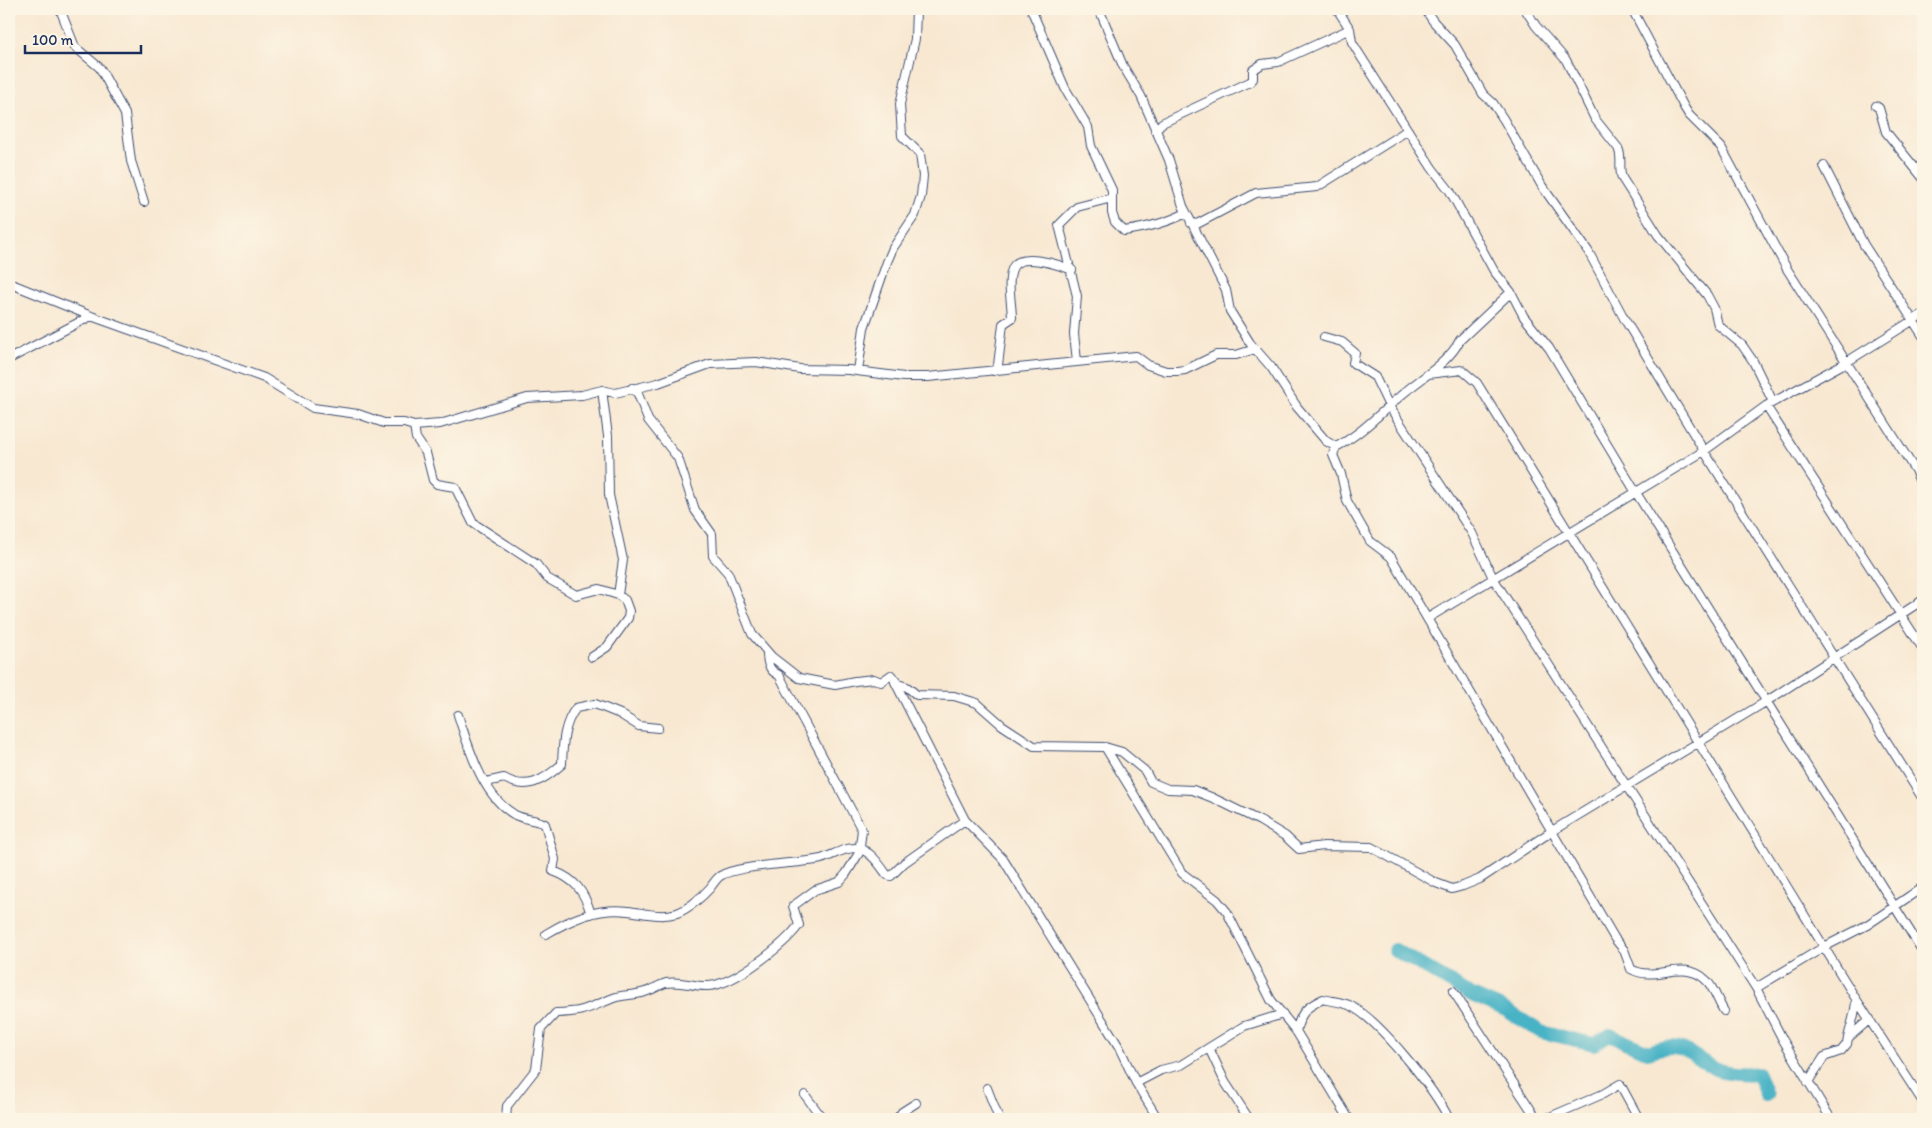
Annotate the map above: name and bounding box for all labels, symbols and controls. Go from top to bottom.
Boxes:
scale bar [25,22,141,54]
text: 100 m [32,31,74,49]

